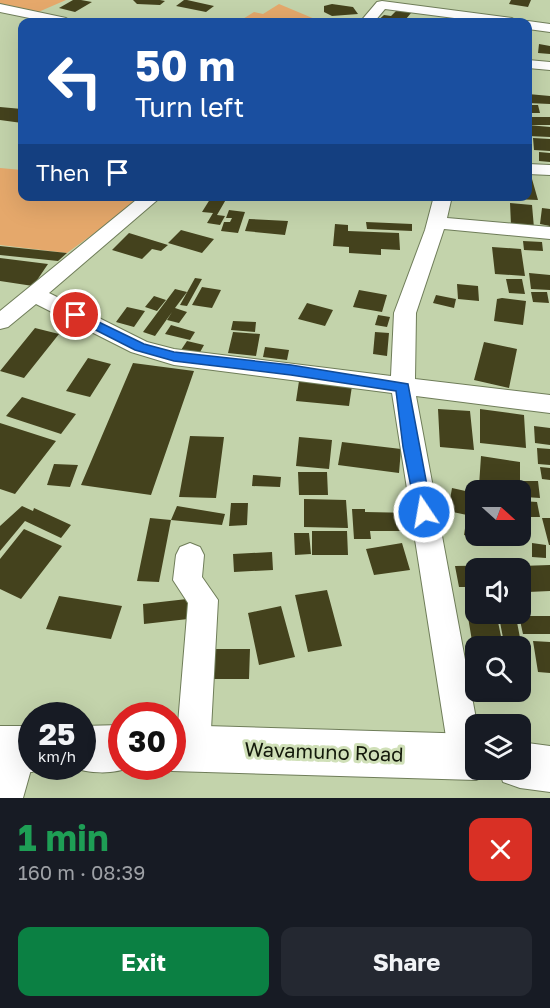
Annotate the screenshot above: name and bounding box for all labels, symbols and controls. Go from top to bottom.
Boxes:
text: 50 m [135,40,235,90]
icon: left [36,42,114,120]
text: Turn left [135,91,244,123]
icon: arrive [101,156,134,189]
text: Then [36,159,89,186]
pin [50,289,101,340]
icon: arrive [59,298,92,331]
position arrow [392,480,456,544]
north arrow [465,480,531,546]
map controls [465,480,531,780]
button: sound [465,558,531,624]
button: search [465,636,531,702]
speed limit sign: 30 [108,702,186,780]
button: layers [465,714,531,780]
text: 25 [39,716,75,752]
street label: Wavamuno Road [244,736,404,766]
text: km/h [38,747,76,765]
text: 1 min [18,816,109,859]
button: close [469,818,532,881]
text: 160 m · 08:39 [18,860,145,884]
button: Exit [18,927,269,996]
button: Share [281,927,532,996]

